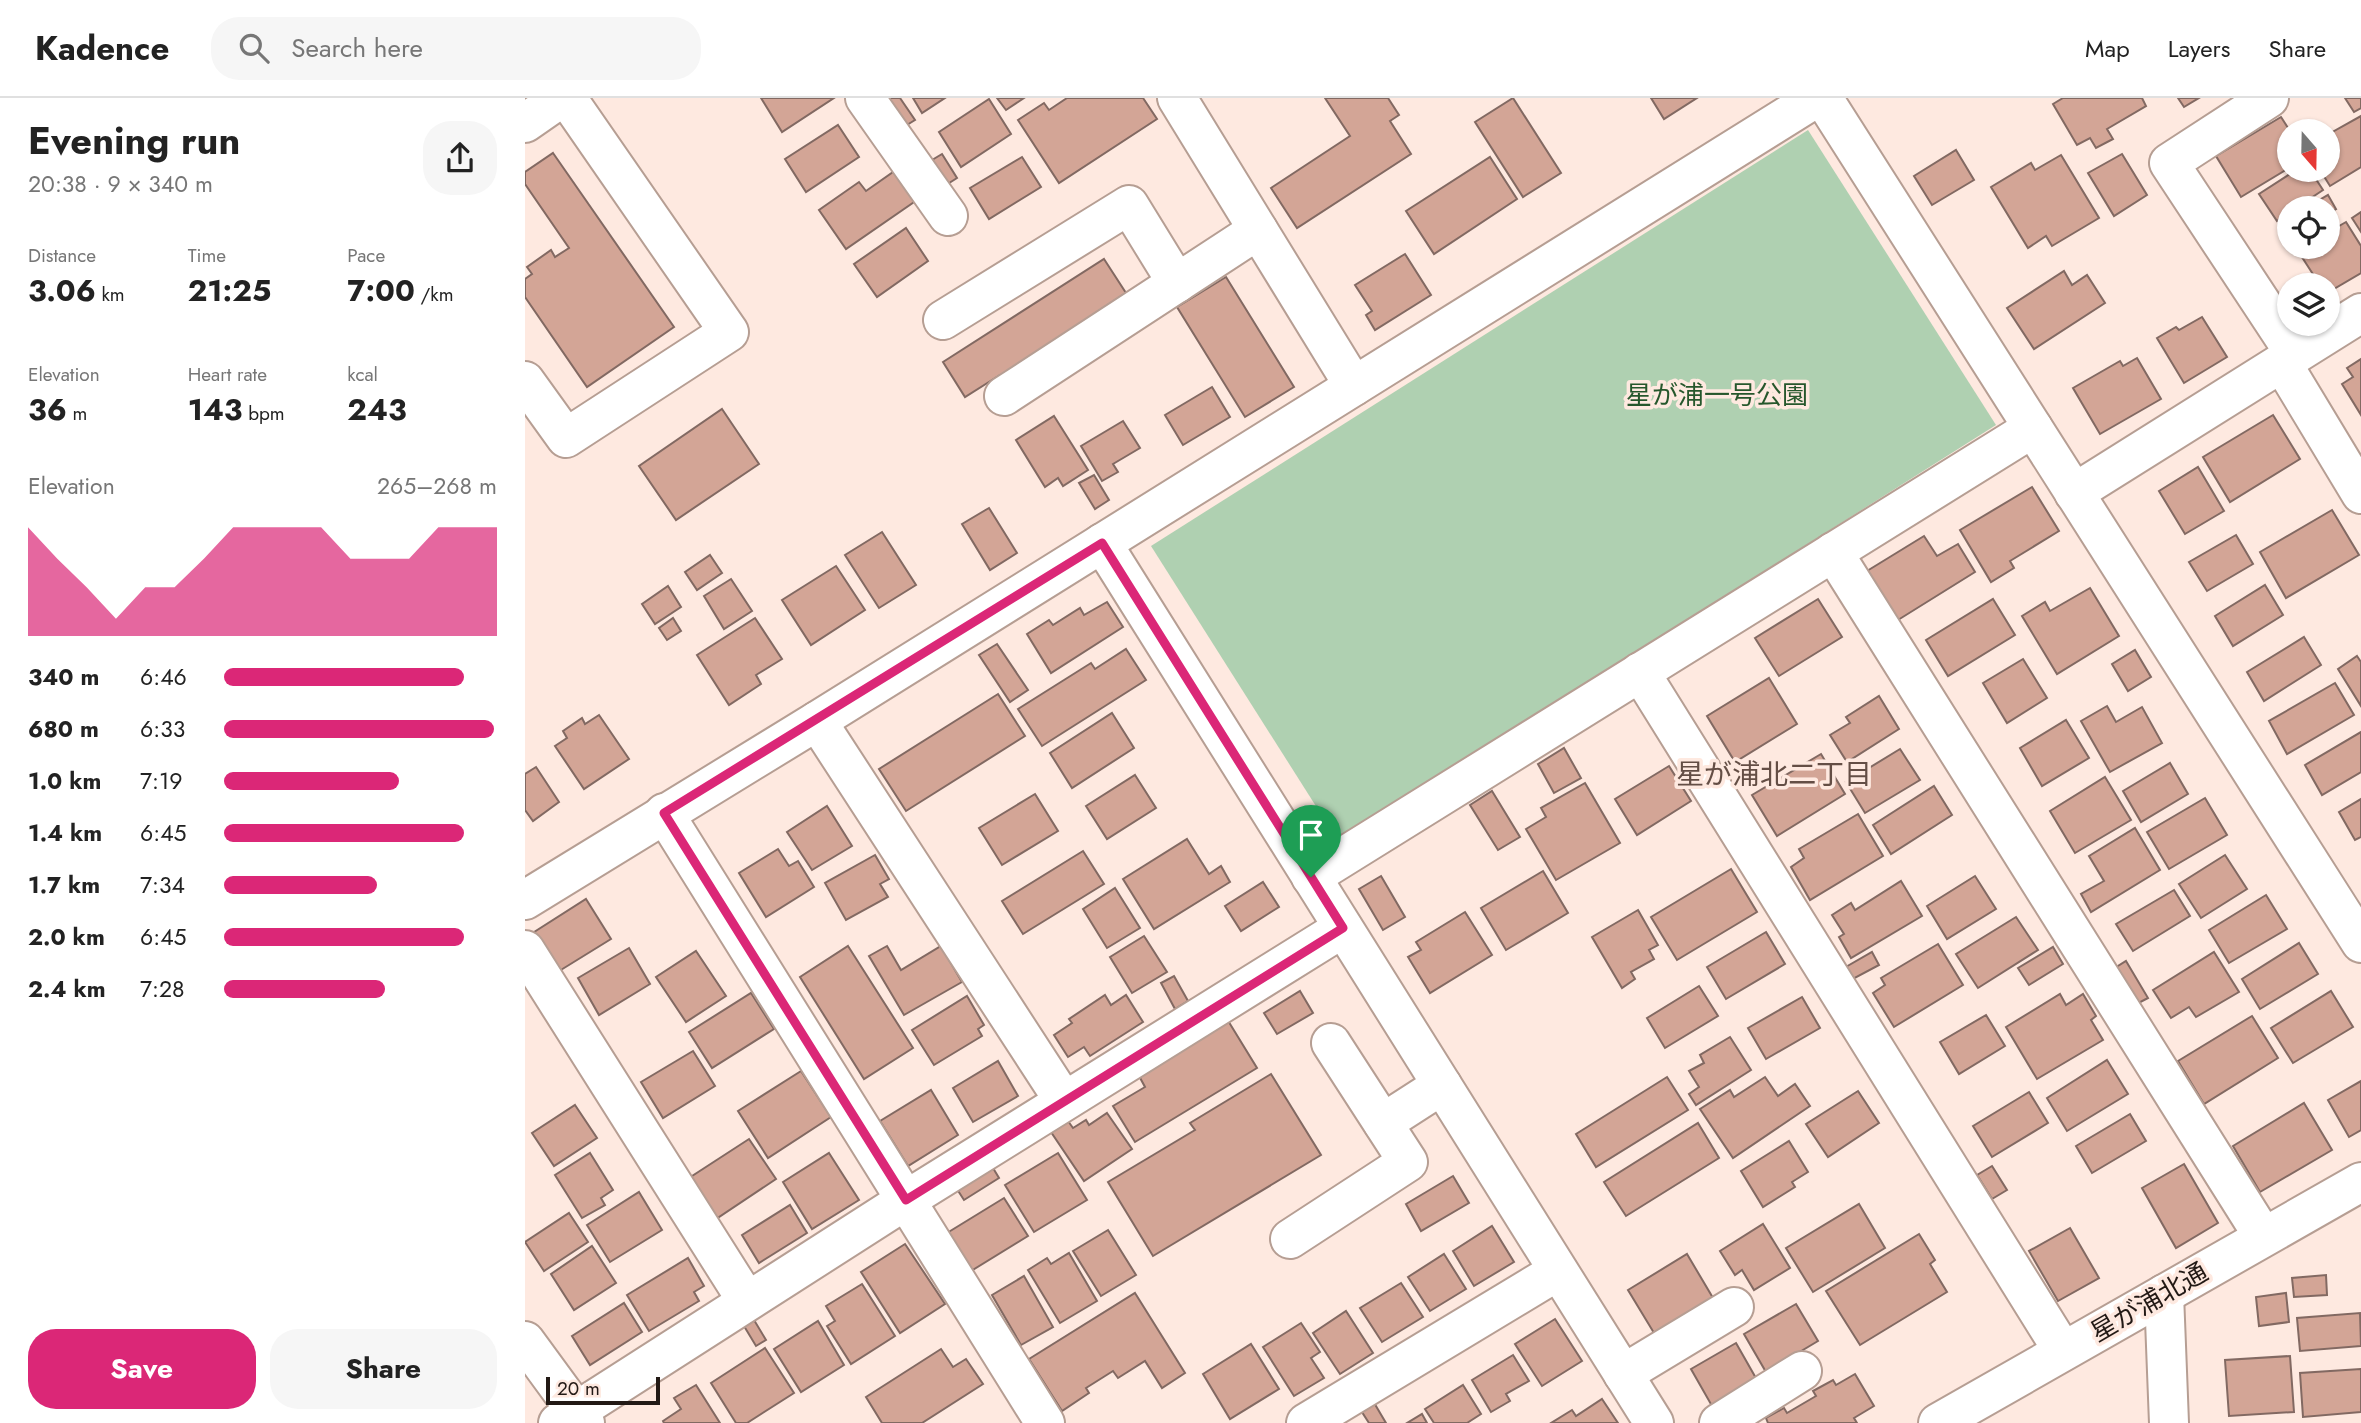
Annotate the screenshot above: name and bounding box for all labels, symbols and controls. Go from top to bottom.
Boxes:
search box [211,17,701,80]
text: Kadence [35,25,169,72]
icon: search [235,29,273,67]
text: Search here [291,29,423,67]
text: Map [2085,31,2130,66]
text: Layers [2168,31,2230,66]
text: Share [2268,31,2326,66]
text: Evening run [28,113,240,168]
north arrow [2277,119,2340,182]
map controls [2277,119,2340,336]
button: share [423,121,497,195]
text: 20:38 · 9 × 340 m [28,167,213,201]
button: locate [2277,196,2340,259]
text: Distance [28,242,96,269]
text: Time [188,242,226,269]
text: Pace [347,242,385,269]
text: 3.06 [28,269,96,312]
text: 21:25 [188,269,271,312]
text: 7:00 [347,269,415,312]
button: layers [2277,273,2340,336]
text: km [96,281,125,308]
text: /km [415,281,453,308]
text: Elevation [28,361,100,388]
text: Heart rate [188,361,267,388]
text: kcal [347,361,378,388]
park label: 星が浦一号公園 [1626,376,1808,414]
text: 36 [28,388,67,431]
text: 143 [188,388,243,431]
text: 243 [347,388,407,431]
text: m [67,400,87,427]
text: bpm [243,400,285,427]
text: Elevation [28,469,115,503]
text: 265–268 m [377,469,497,503]
text: 340 m [28,660,99,694]
text: 6:46 [140,660,187,694]
text: 680 m [28,712,99,746]
text: 6:33 [140,712,185,746]
district label: 星が浦北二丁目 [1676,754,1872,795]
text: 1.0 km [28,764,101,798]
text: 7:19 [140,764,183,798]
pin [1281,805,1341,877]
text: 1.4 km [28,816,102,850]
text: 6:45 [140,816,187,850]
icon: arrive [1292,816,1330,854]
text: 1.7 km [28,868,100,902]
text: 7:34 [140,868,185,902]
text: 2.0 km [28,920,105,954]
text: 6:45 [140,920,187,954]
text: 2.4 km [28,972,106,1006]
text: 7:28 [140,972,185,1006]
street label: 星が浦北通 [2083,1253,2215,1351]
button: Save [28,1329,256,1409]
button: Share [270,1329,497,1409]
scale bar [546,1374,660,1406]
text: 20 m [557,1375,600,1402]

